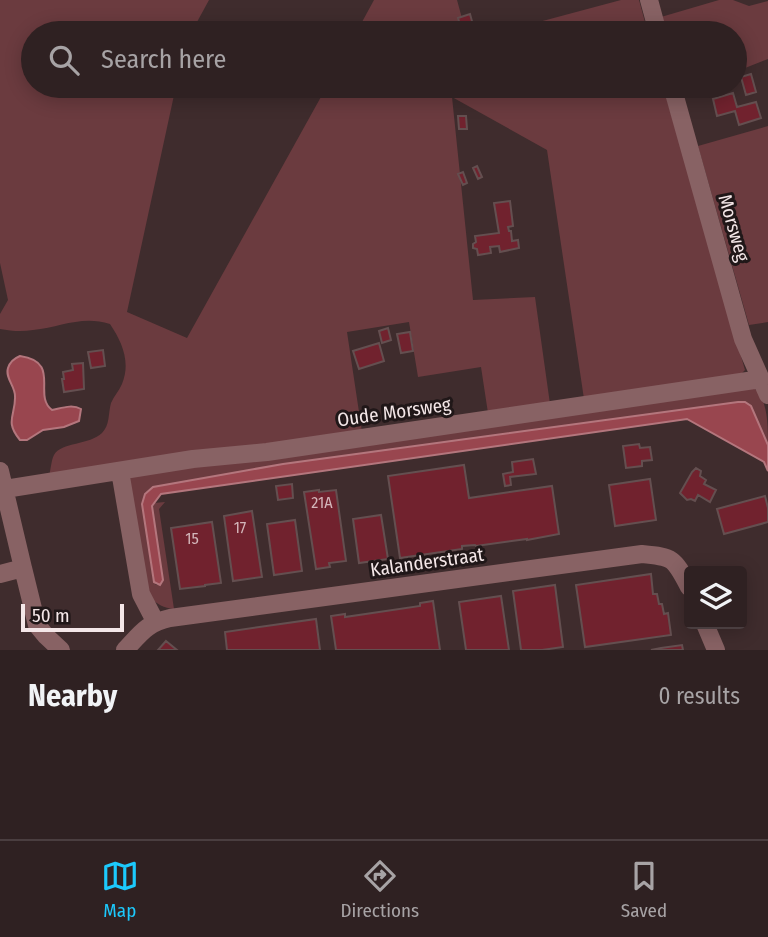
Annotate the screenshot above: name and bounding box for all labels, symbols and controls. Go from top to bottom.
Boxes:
search box [21,21,747,98]
icon: search [45,41,83,79]
text: Search here [101,44,226,75]
street label: Morsweg [713,192,755,264]
street label: Oude Morsweg [336,393,452,431]
house number: 21A [311,493,333,512]
house number: 17 [234,518,247,537]
house number: 15 [185,529,199,548]
street label: Kalanderstraat [369,543,486,581]
map controls [684,566,747,629]
button: layers [684,566,747,629]
scale bar [21,601,124,633]
text: 50 m [32,604,70,627]
text: Nearby [28,678,117,714]
text: 0 results [659,682,740,710]
tab: Map [101,857,139,922]
tab: Directions [341,857,419,922]
tab: Saved [621,857,667,922]

